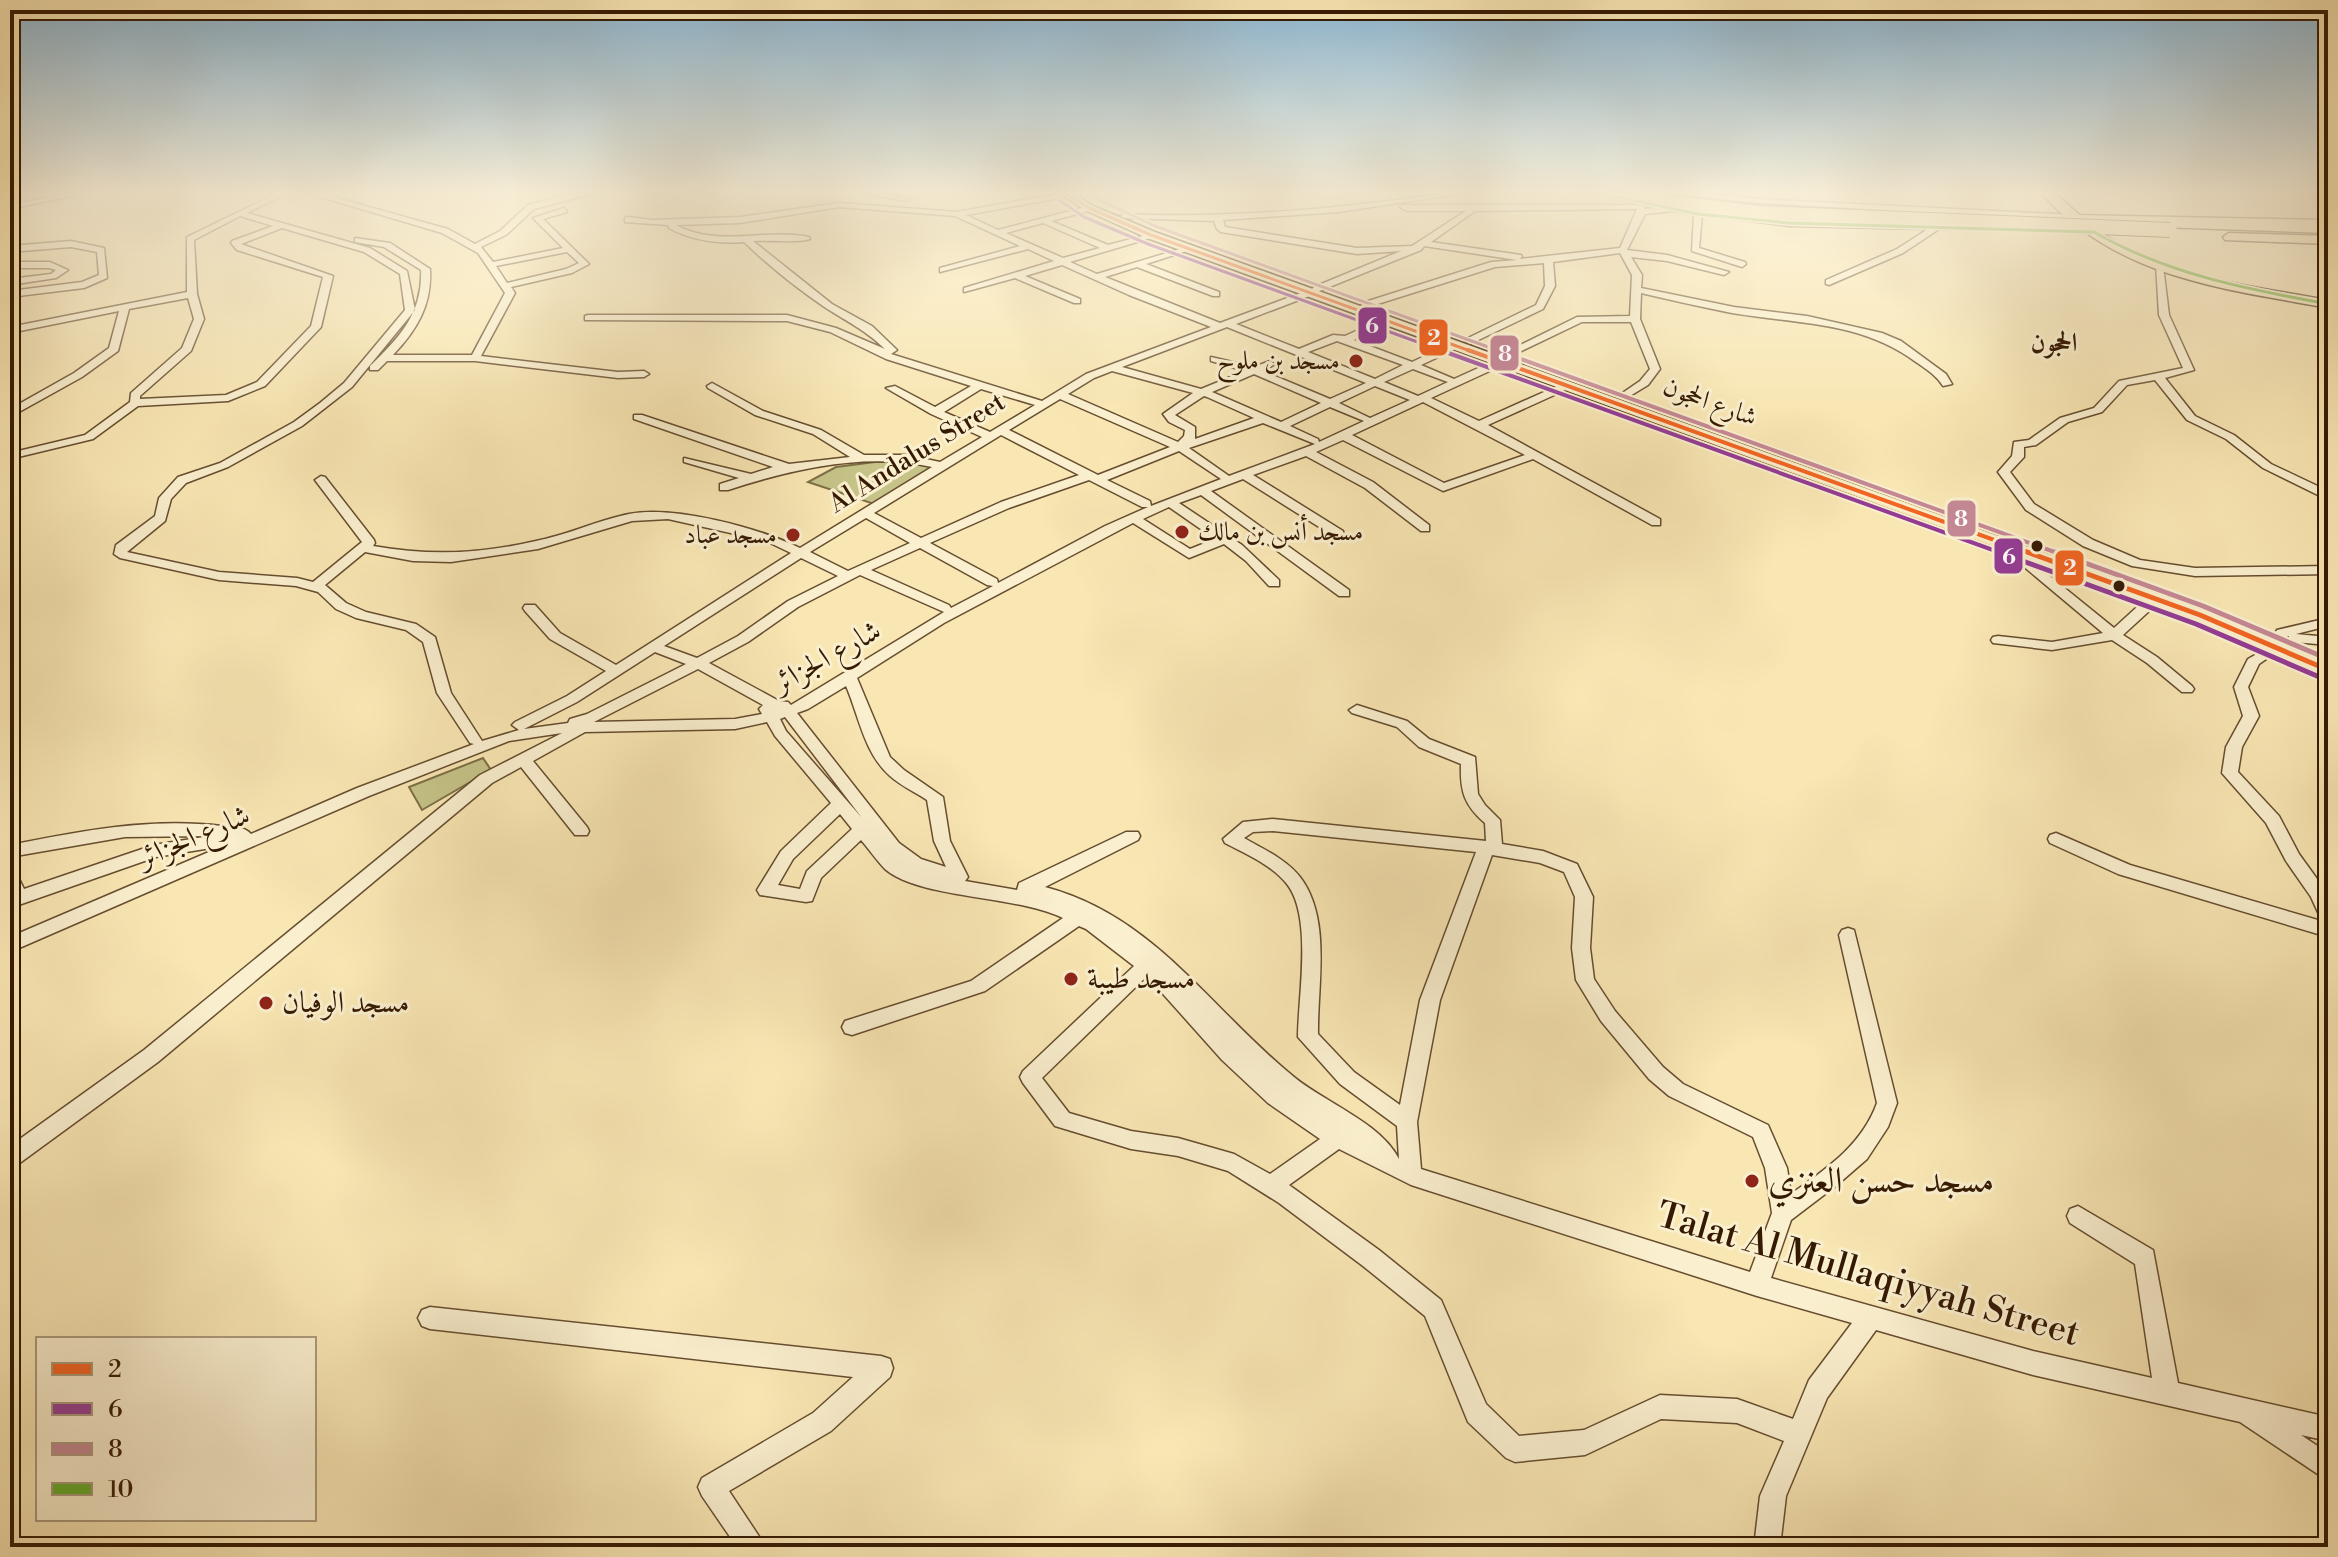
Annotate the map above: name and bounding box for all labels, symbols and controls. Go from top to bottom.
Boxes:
line badge: 6 [1357,306,1388,345]
text: 6 [1365,313,1379,340]
line badge: 2 [1418,318,1449,357]
text: 2 [1427,325,1441,352]
district label: الحجون [2031,327,2077,359]
line badge: 8 [1489,334,1520,372]
text: 8 [1498,341,1512,368]
place label: مسجد بن ملوح [1217,345,1340,384]
marker: مسجد بن ملوح [1347,352,1365,370]
street label: شارع الحجون [1657,370,1761,438]
street label: Al Andalus Street [822,386,1011,521]
line badge: 8 [1946,499,1977,538]
text: 8 [1954,506,1968,533]
place label: مسجد أنس بن مالك [1198,514,1363,549]
place label: مسجد عباد [684,519,777,551]
marker: مسجد أنس بن مالك [1173,523,1191,541]
marker: مسجد عباد [784,526,802,544]
line badge: 6 [1993,537,2024,575]
unlabelled marker [2029,538,2045,554]
text: 6 [2002,544,2016,571]
line badge: 2 [2054,549,2085,587]
text: 2 [2063,555,2077,582]
unlabelled marker [2111,578,2127,594]
street label: شارع الجزائر [763,612,890,708]
street label: شارع الجزائر [129,796,258,883]
place label: مسجد طيبة [1087,960,1195,998]
marker: مسجد طيبة [1062,970,1080,988]
place label: مسجد الوفيان [282,984,409,1022]
marker: مسجد الوفيان [257,994,275,1012]
place label: مسجد حسن العنزي [1768,1159,1994,1208]
marker: مسجد حسن العنزي [1743,1172,1761,1190]
street label: Talat Al Mullaqiyyah Street [1652,1193,2085,1357]
legend [36,1337,316,1521]
text: 2 [108,1355,122,1385]
text: 6 [108,1395,123,1425]
text: 8 [108,1435,123,1465]
text: 10 [108,1475,134,1505]

